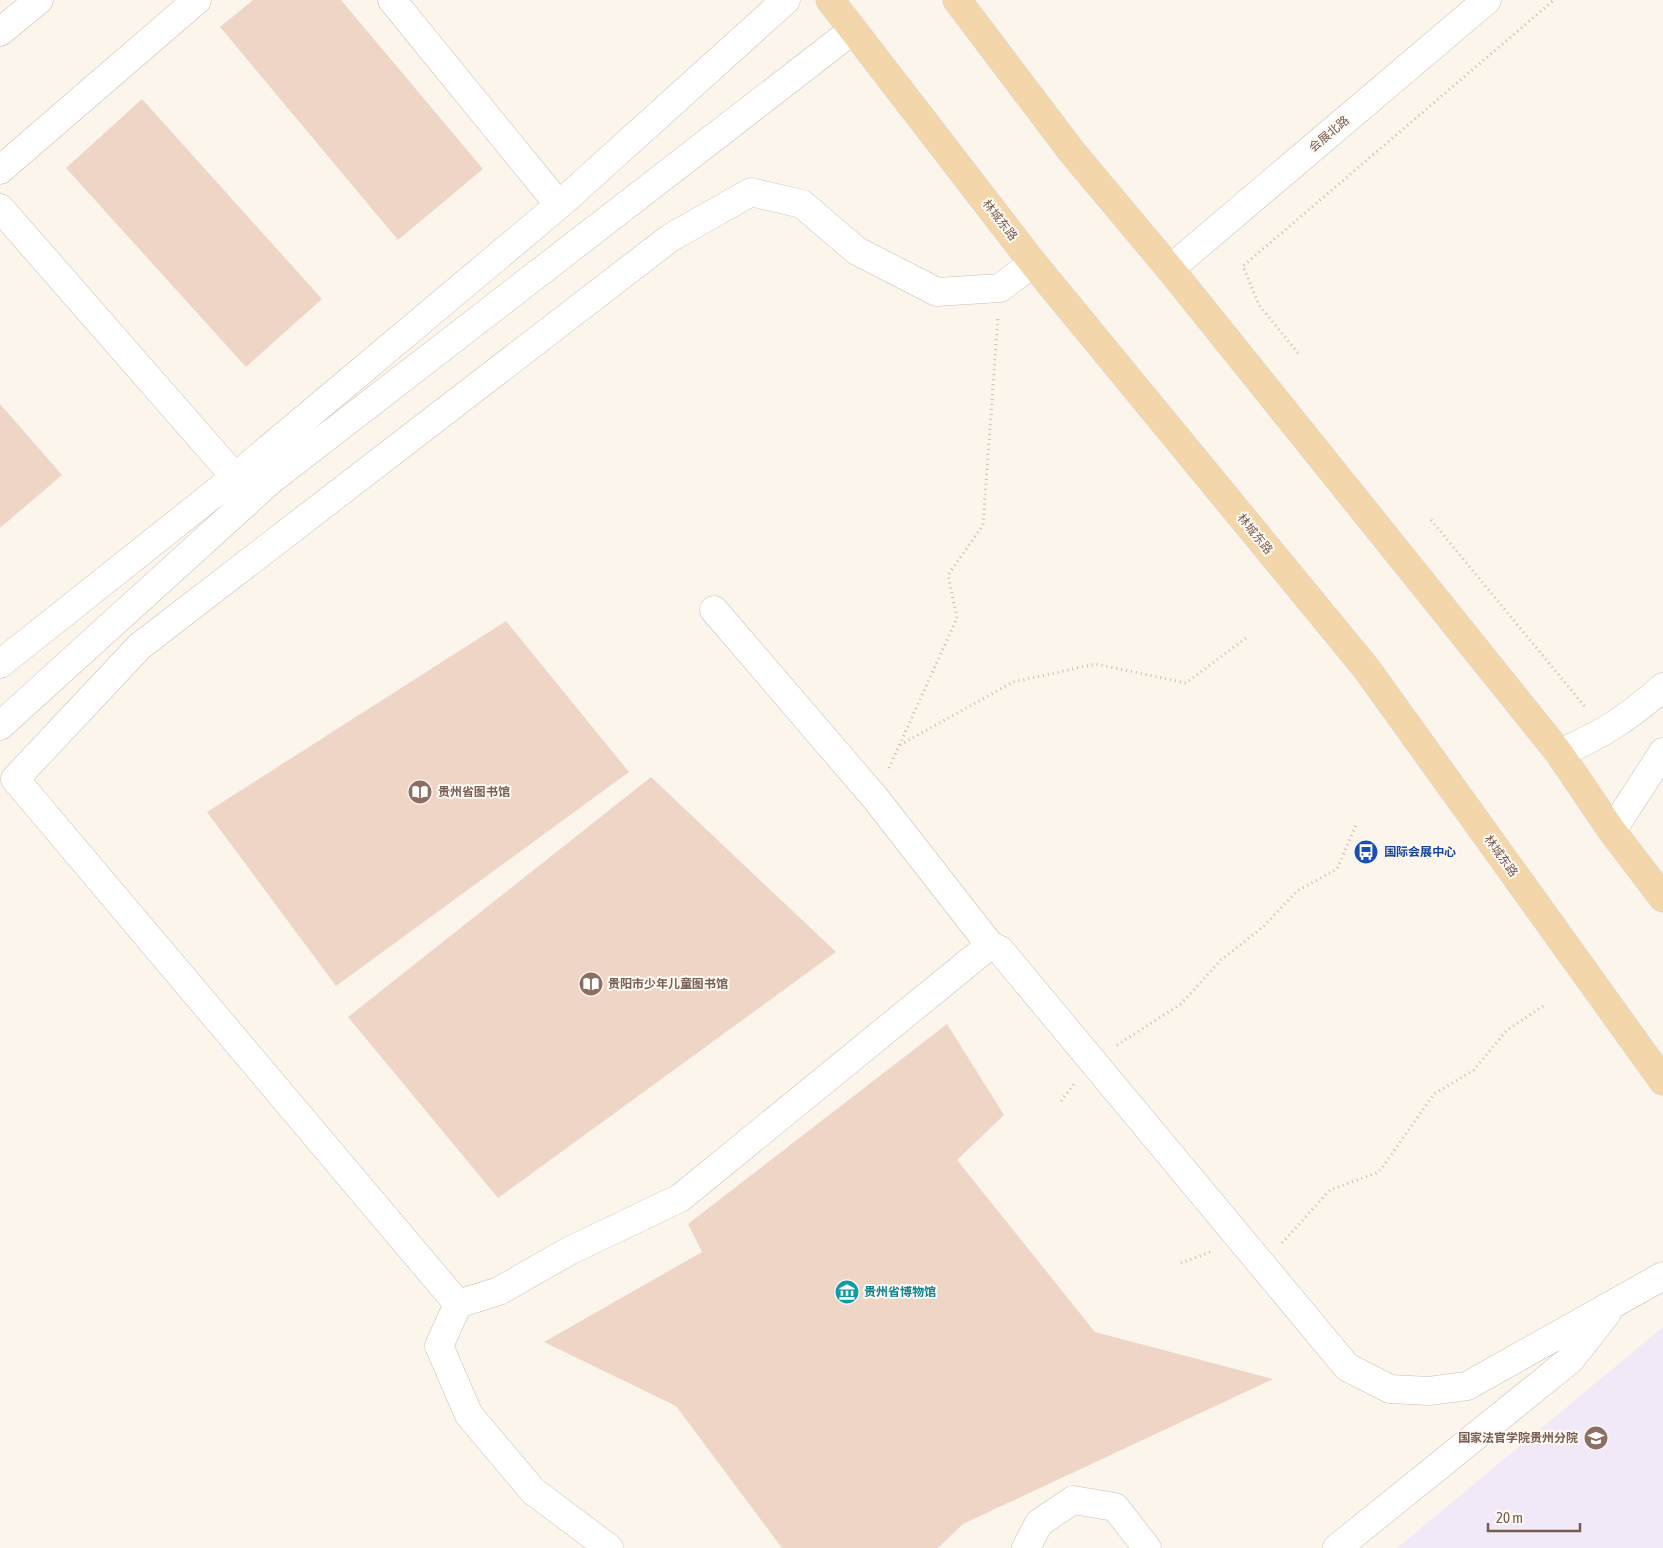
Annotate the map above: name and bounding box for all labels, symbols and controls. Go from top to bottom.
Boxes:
street label: 会展北路 [1306,113,1352,155]
street label: 林城东路 [980,197,1020,243]
street label: 林城东路 [1234,511,1276,557]
library icon: 贵州省图书馆 [407,779,433,805]
place label: 贵州省图书馆 [438,785,510,799]
street label: 林城东路 [1481,832,1521,880]
bus stop icon: 国际会展中心 [1353,839,1379,865]
place label: 国际会展中心 [1384,845,1456,859]
library icon: 贵阳市少年儿童图书馆 [578,971,604,997]
place label: 贵阳市少年儿童图书馆 [608,977,728,991]
museum icon: 贵州省博物馆 [834,1279,860,1305]
place label: 贵州省博物馆 [864,1285,936,1299]
school or university icon: 国家法官学院贵州分院 [1583,1425,1609,1451]
place label: 国家法官学院贵州分院 [1458,1431,1578,1445]
scale bar [1488,1500,1580,1532]
text: 20 m [1496,1509,1523,1526]

